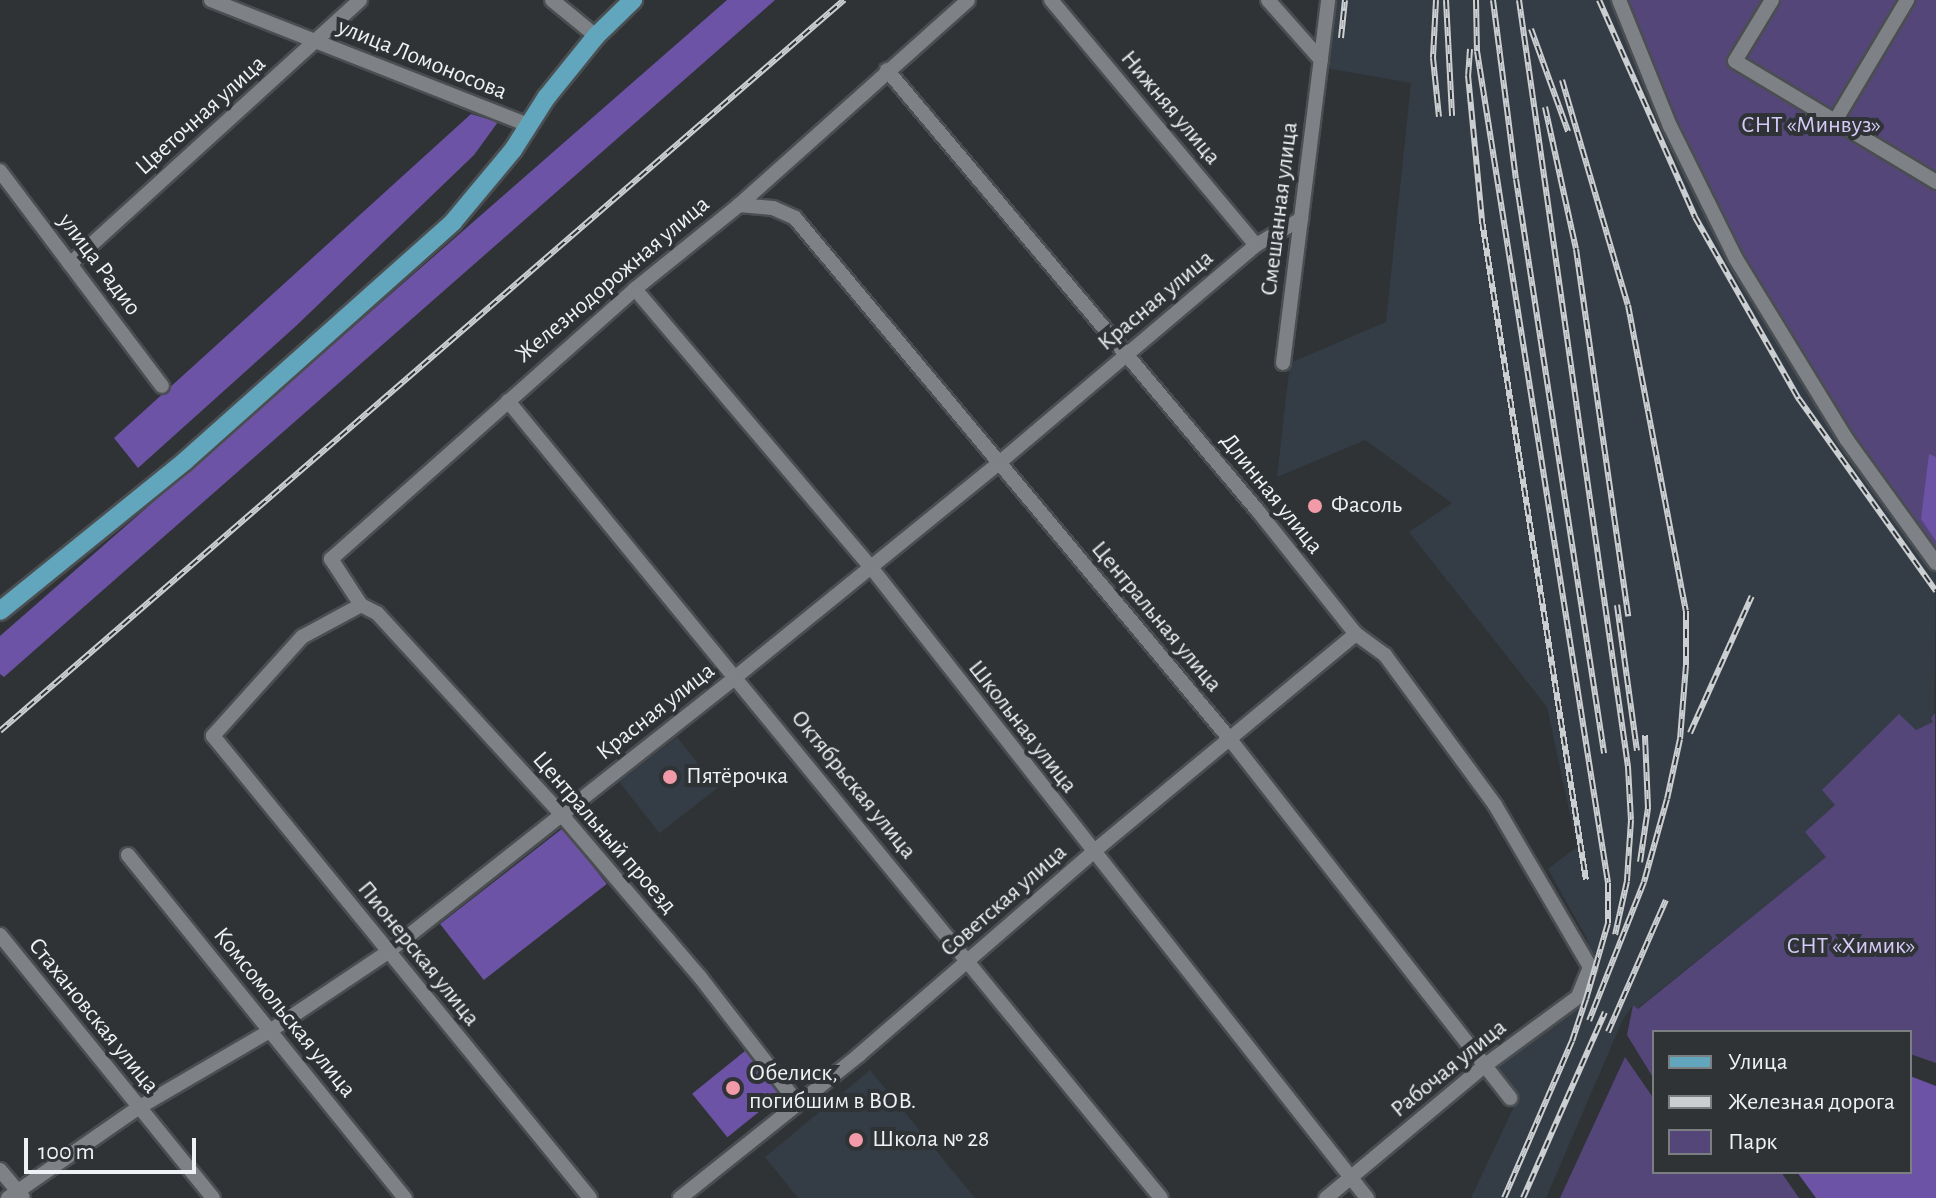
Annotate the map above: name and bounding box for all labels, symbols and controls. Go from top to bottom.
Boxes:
street label: улица Ломоносова [333,13,511,107]
street label: Нижняя улица [1114,45,1226,171]
street label: Цветочная улица [130,50,272,182]
park label: СНТ «Минвуз» [1741,112,1881,140]
street label: Смешанная улица [1255,120,1305,298]
street label: Железнодорожная улица [510,190,716,370]
street label: улица Радио [51,208,147,322]
street label: Красная улица [1092,244,1220,358]
street label: Длинная улица [1213,428,1329,560]
place label: Фасоль [1331,492,1402,520]
marker: Фасоль [1306,497,1324,515]
street label: Центральная улица [1084,535,1228,699]
street label: Школьная улица [961,655,1083,799]
street label: Красная улица [591,657,721,767]
street label: Октябрьская улица [784,705,922,865]
street label: Центральный проезд [526,746,682,920]
place label: Пятёрочка [686,763,788,791]
marker: Пятёрочка [661,768,679,786]
street label: Советская улица [935,838,1073,964]
street label: Пионерская улица [351,875,485,1033]
street label: Комсомольская улица [206,922,362,1104]
street label: Стахановская улица [21,932,165,1100]
park label: СНТ «Химик» [1787,933,1915,961]
street label: Рабочая улица [1385,1014,1513,1124]
legend [1652,1030,1912,1174]
text: Улица [1728,1050,1788,1074]
place label: Обелиск, погибшим в ВОВ. [749,1060,916,1116]
marker: Обелиск, погибшим в ВОВ. [724,1079,742,1097]
text: Железная дорога [1728,1090,1895,1114]
scale bar [28,1122,200,1172]
place label: Школа № 28 [872,1126,989,1154]
text: Парк [1728,1130,1777,1154]
marker: Школа № 28 [847,1131,865,1149]
text: 100 m [38,1140,95,1164]

